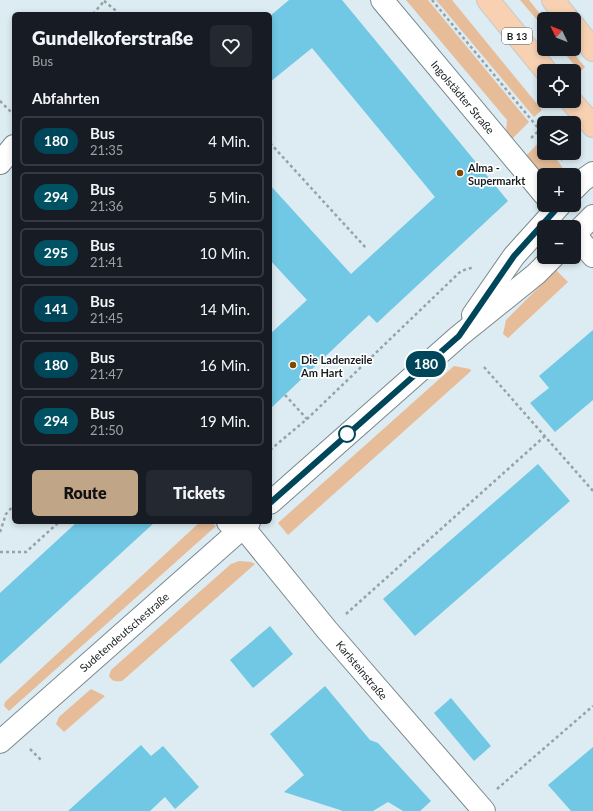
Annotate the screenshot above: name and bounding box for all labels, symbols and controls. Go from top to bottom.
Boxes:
north arrow [537,12,581,56]
map controls [537,12,581,264]
button: heart [210,25,252,67]
text: Gundelkoferstraße [32,26,193,49]
road number: B 13 [502,28,532,44]
text: Bus [32,53,53,69]
street label: Ingolstädter Straße [429,58,498,136]
button: locate [537,64,581,108]
text: Abfahrten [32,89,100,107]
button: layers [537,116,581,160]
text: Bus [90,124,115,142]
text: 180 [44,132,68,149]
text: 4 Min. [208,132,250,150]
text: 21:35 [90,142,123,158]
place label: Alma - Supermarkt [467,161,526,187]
marker: Alma - Supermarkt [455,168,465,178]
button: + [537,168,581,212]
text: Bus [90,180,115,198]
text: 294 [44,188,68,205]
text: 5 Min. [208,188,250,206]
text: 21:36 [90,198,123,214]
button: − [537,220,581,264]
text: Bus [90,236,115,254]
text: 295 [44,244,68,261]
text: 10 Min. [199,244,250,262]
text: 21:41 [90,254,123,270]
text: Bus [90,292,115,310]
text: 141 [44,300,68,317]
text: 14 Min. [199,300,250,318]
text: 21:45 [90,310,123,326]
text: Bus [90,348,115,366]
line badge: 180 [403,351,449,377]
place label: Die Ladenzeile Am Hart [300,353,373,379]
text: 180 [414,355,438,372]
text: 180 [44,356,68,373]
text: 16 Min. [199,356,250,374]
marker: Die Ladenzeile Am Hart [288,360,298,370]
text: 21:47 [90,366,123,382]
text: Bus [90,404,115,422]
text: 294 [44,412,68,429]
text: 19 Min. [199,412,250,430]
text: 21:50 [90,422,123,438]
unlabelled marker [338,425,356,443]
button: Route [32,470,138,516]
button: Tickets [146,470,252,516]
street label: Sudetendeutschestraße [77,590,171,674]
street label: Karlsteinstraße [334,638,391,702]

